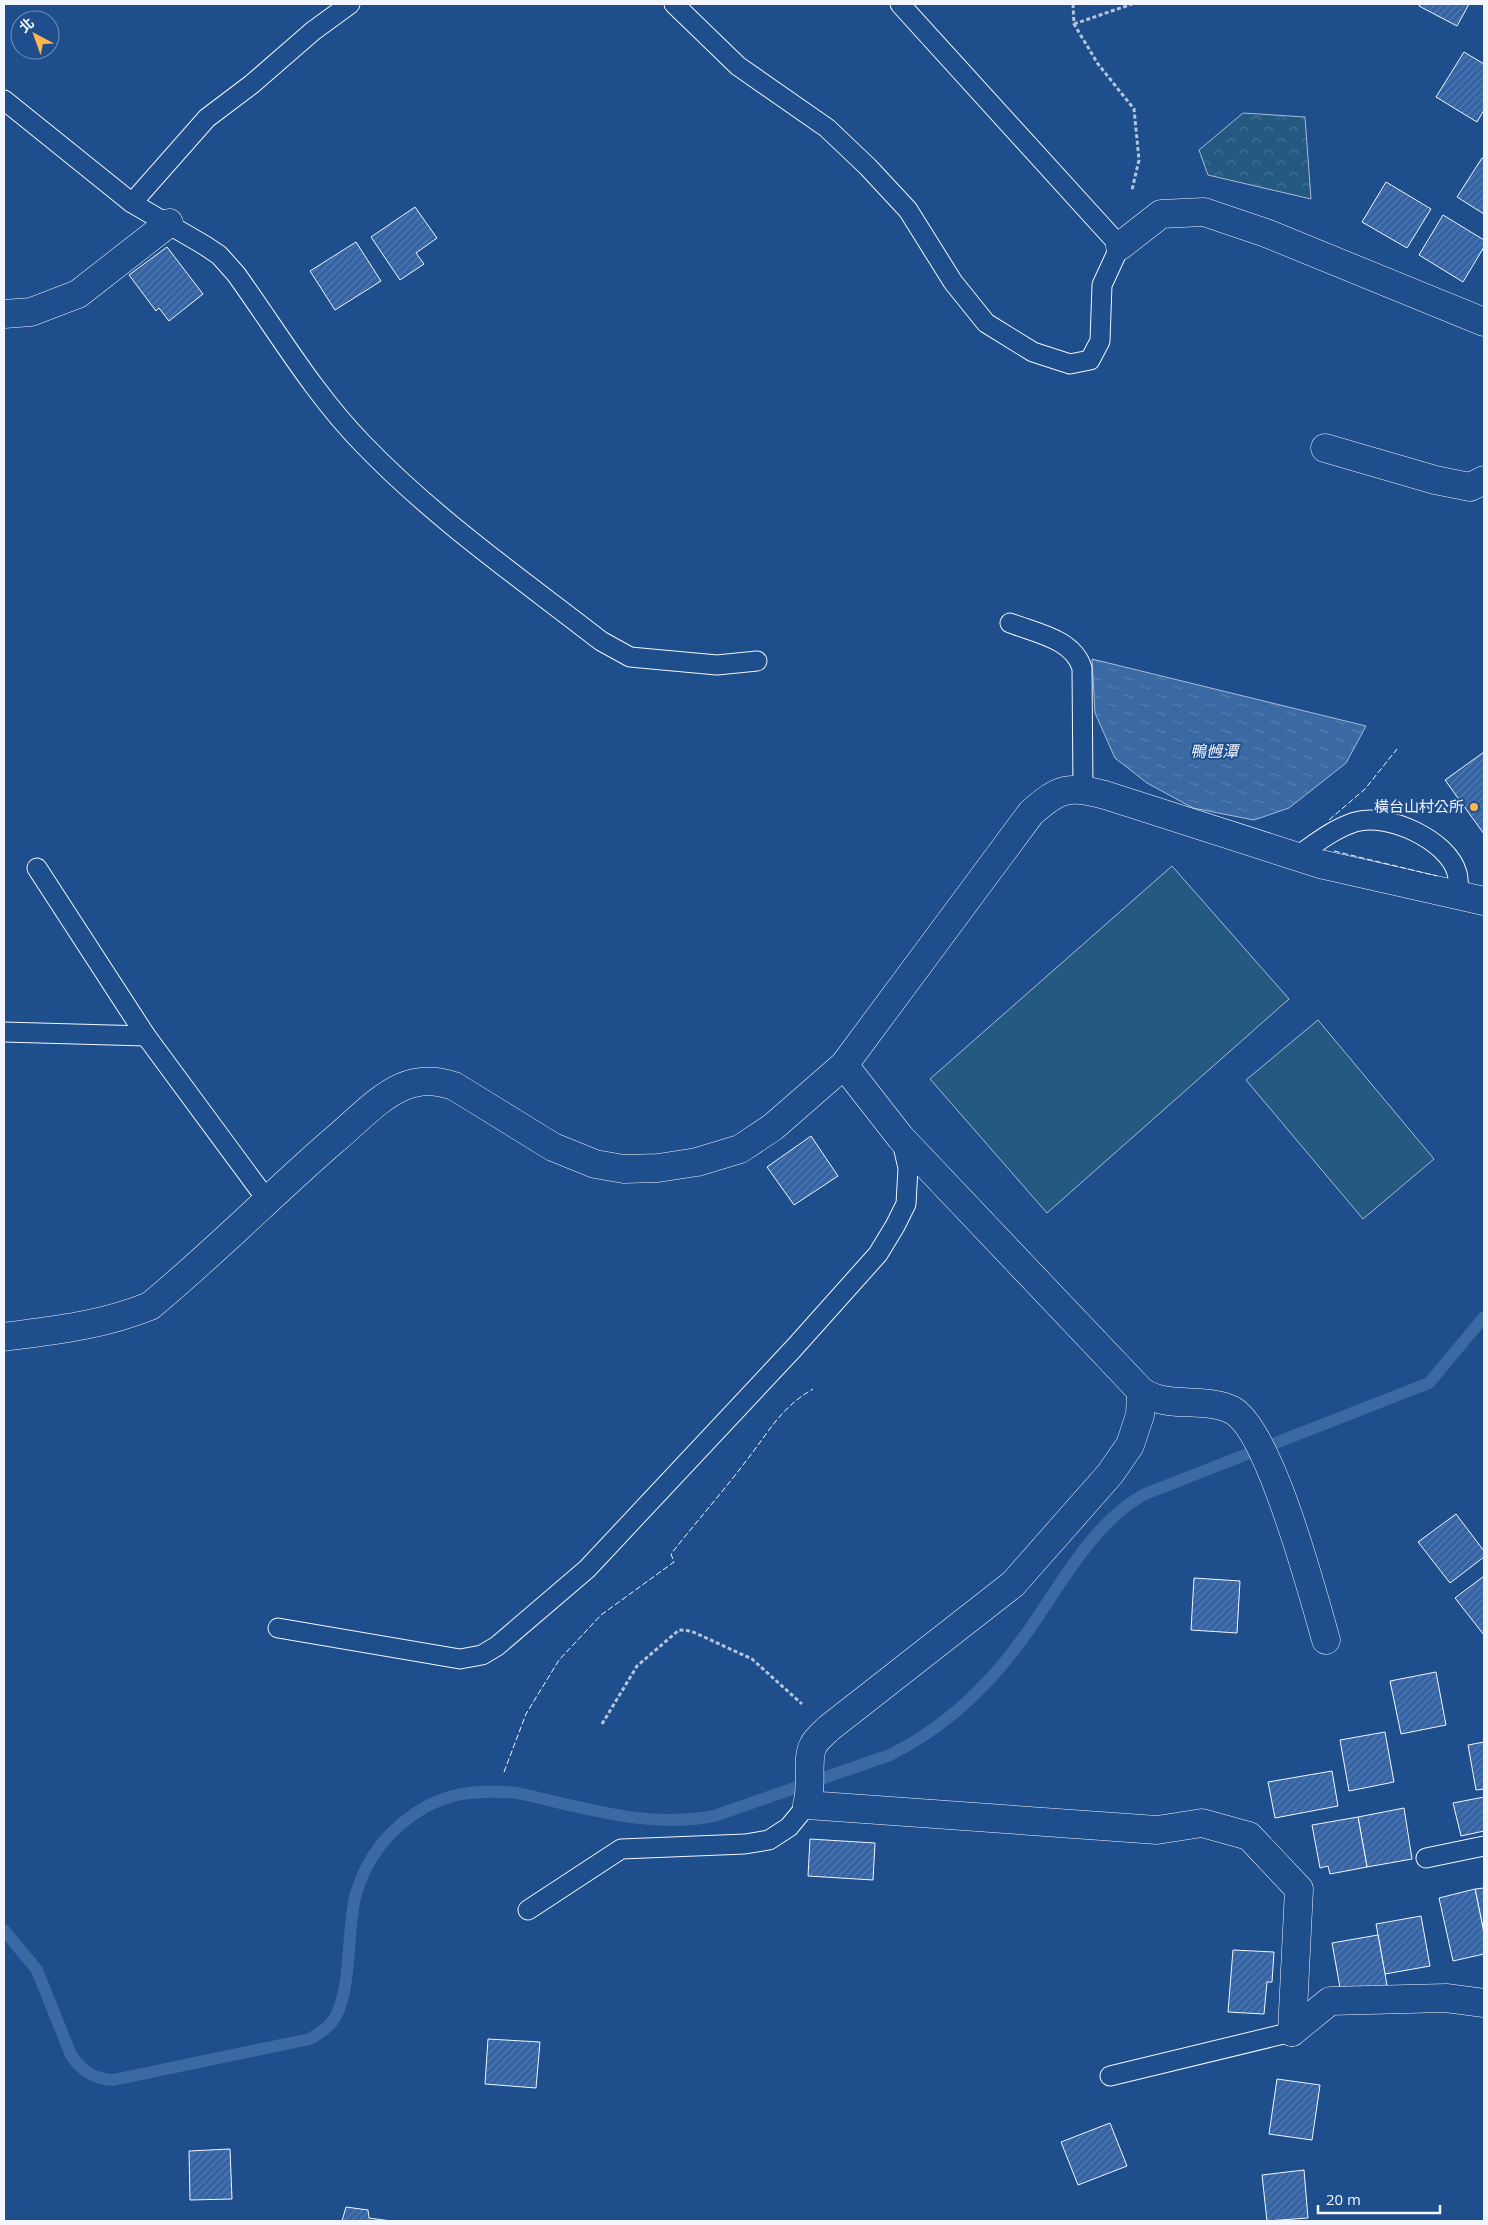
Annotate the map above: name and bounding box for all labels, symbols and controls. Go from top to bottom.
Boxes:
north arrow [10,10,60,60]
text: 北 [15,13,38,37]
water label: 鴨乸潭 [1190,740,1241,762]
place label: 橫台山村公所 [1374,796,1464,816]
marker: 橫台山村公所 [1468,801,1480,813]
scale bar [1318,2182,1440,2214]
text: 20 m [1326,2189,1361,2209]

